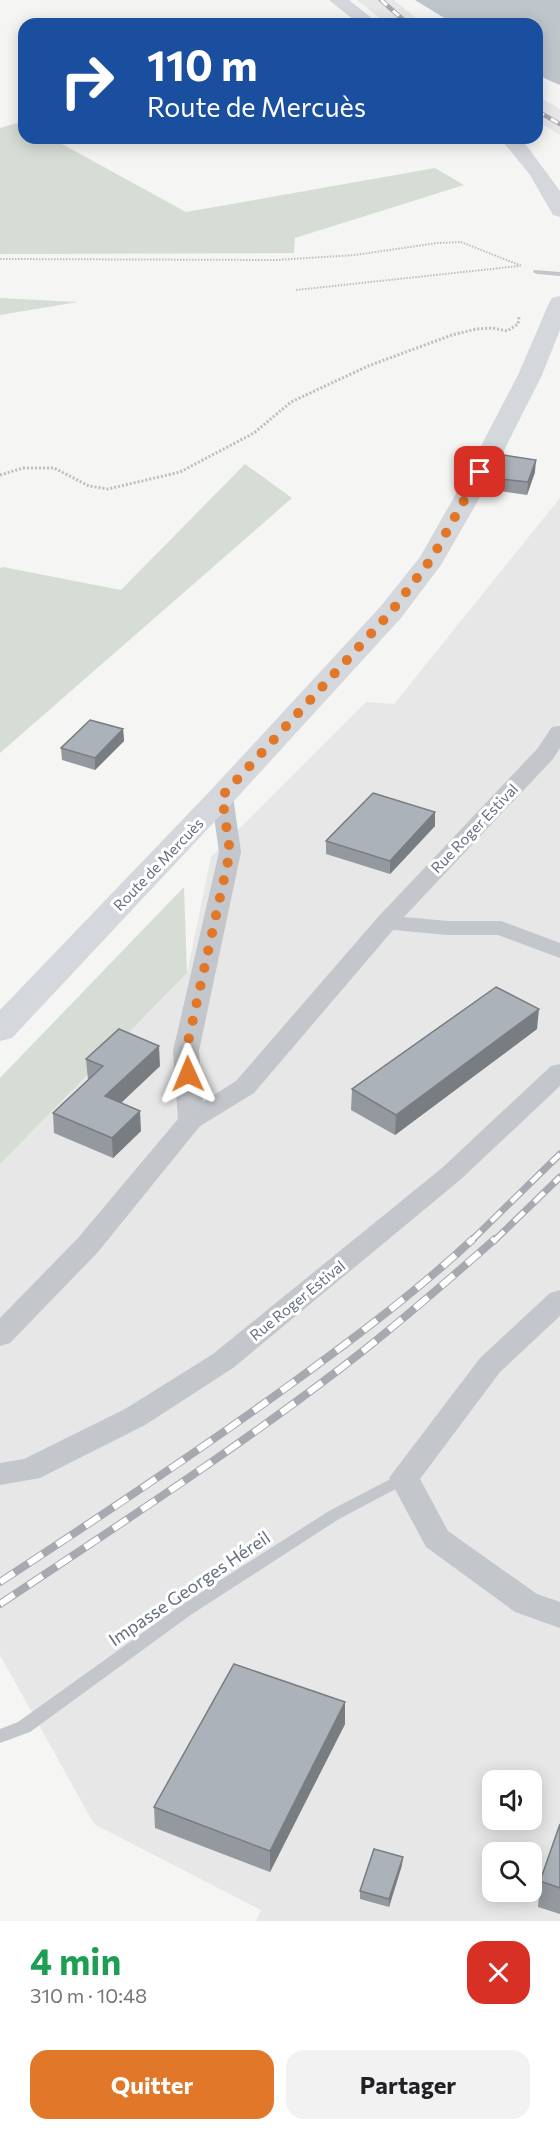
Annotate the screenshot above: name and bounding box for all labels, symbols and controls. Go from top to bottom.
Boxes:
text: 110 m [147,38,258,90]
icon: right [48,42,126,120]
text: Route de Mercuès [147,90,366,123]
pin [454,446,505,497]
icon: arrive [463,455,496,488]
street label: Rue Roger Estival [427,780,521,876]
street label: Route de Mercuès [109,814,207,914]
position arrow [156,1042,220,1106]
street label: Rue Roger Estival [246,1256,348,1344]
street label: Impasse Georges Héreil [104,1526,274,1650]
map controls [482,1770,542,1902]
button: sound [482,1770,542,1830]
button: search [482,1842,542,1902]
text: 4 min [30,1938,121,1982]
button: close [467,1941,530,2004]
text: 310 m · 10:48 [30,1983,147,2007]
button: Quitter [30,2050,274,2119]
button: Partager [286,2050,530,2119]

